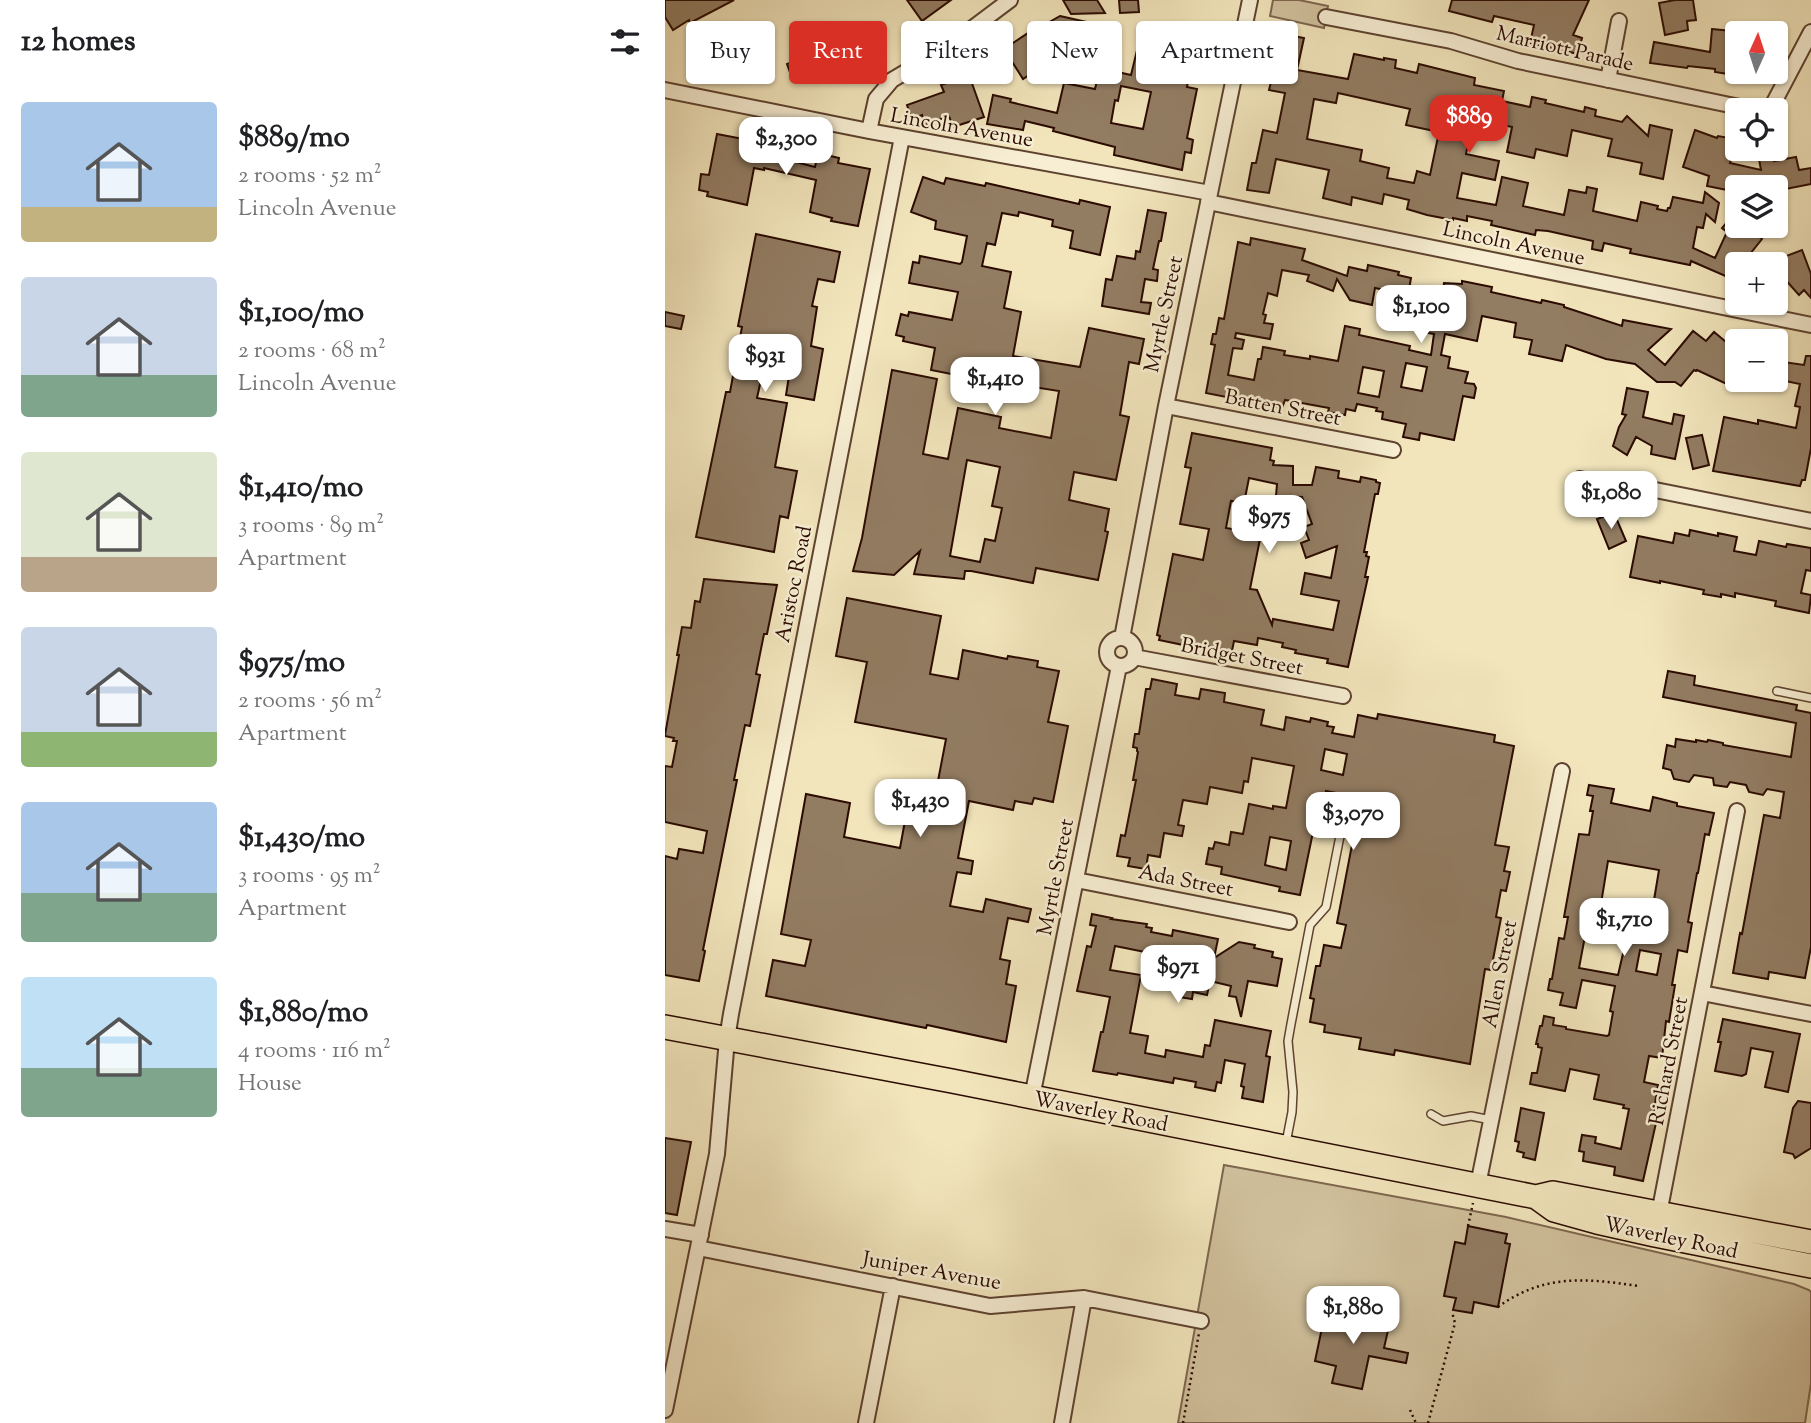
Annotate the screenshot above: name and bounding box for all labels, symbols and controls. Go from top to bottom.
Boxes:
street label: Marriott Parade [1493,20,1636,80]
text: 12 homes [21,21,136,64]
chip: Buy [686,21,775,84]
chip: Rent [789,21,887,84]
chip: Filters [901,21,1013,84]
chip: New [1027,21,1122,84]
chip: Apartment [1136,21,1298,84]
north arrow [1725,21,1789,84]
map controls [1725,21,1788,392]
icon: filters [606,23,644,61]
pin: $889 [1428,96,1510,155]
button: locate [1725,98,1788,161]
text: $889 [1446,101,1492,134]
street label: Lincoln Avenue [888,102,1035,156]
text: $889/mo [238,117,350,160]
pin: $2,300 [729,118,843,177]
text: $2,300 [755,123,817,156]
icon: home [77,130,161,214]
text: 2 rooms · 52 m² [238,160,381,193]
button: layers [1725,175,1788,238]
text: Lincoln Avenue [238,193,396,226]
street label: Lincoln Avenue [1440,215,1587,275]
button: + [1725,252,1788,315]
street label: Myrtle Street [1138,253,1192,376]
pin: $1,100 [1364,286,1478,345]
text: $1,100 [1392,291,1450,324]
text: $1,100/mo [238,292,364,335]
icon: home [77,305,161,389]
button: − [1725,329,1788,392]
pin: $931 [724,334,806,394]
text: 2 rooms · 68 m² [238,335,386,368]
text: $931 [745,340,785,373]
pin: $1,410 [938,358,1052,417]
text: $1,410 [966,363,1024,396]
text: Lincoln Avenue [238,368,396,401]
street label: Batten Street [1222,383,1343,435]
text: $1,410/mo [238,467,363,510]
pin: $1,080 [1554,472,1668,531]
text: $1,080 [1581,477,1642,510]
icon: home [77,480,161,564]
pin: $975 [1228,496,1310,555]
text: $975 [1248,501,1290,534]
text: 3 rooms · 89 m² [238,510,384,543]
street label: Aristoc Road [769,523,821,645]
text: Apartment [238,543,347,576]
street label: Bridget Street [1178,631,1306,685]
text: $975/mo [238,642,345,685]
icon: home [77,655,161,739]
text: 2 rooms · 56 m² [238,685,382,718]
text: Apartment [238,718,347,751]
pin: $1,430 [863,780,977,839]
text: $1,430 [891,785,949,818]
pin: $3,070 [1296,792,1410,852]
text: $3,070 [1322,798,1384,831]
street label: Myrtle Street [1031,816,1083,938]
text: $1,430/mo [238,817,365,860]
icon: home [77,830,161,914]
street label: Ada Street [1136,858,1236,906]
text: 3 rooms · 95 m² [238,860,381,893]
text: Apartment [238,893,347,926]
pin: $1,710 [1567,898,1681,958]
text: $1,710 [1595,904,1653,937]
street label: Allen Street [1476,918,1526,1031]
pin: $971 [1137,946,1219,1005]
text: $971 [1157,951,1199,984]
text: $1,880/mo [238,992,368,1035]
street label: Richard Street [1643,994,1697,1128]
icon: home [77,1005,161,1089]
text: 4 rooms · 116 m² [238,1035,391,1068]
text: House [238,1068,302,1101]
street label: Waverley Road [1031,1085,1171,1141]
street label: Waverley Road [1601,1210,1741,1268]
street label: Juniper Avenue [859,1245,1003,1299]
pin: $1,880 [1296,1286,1410,1346]
text: $1,880 [1323,1292,1384,1325]

